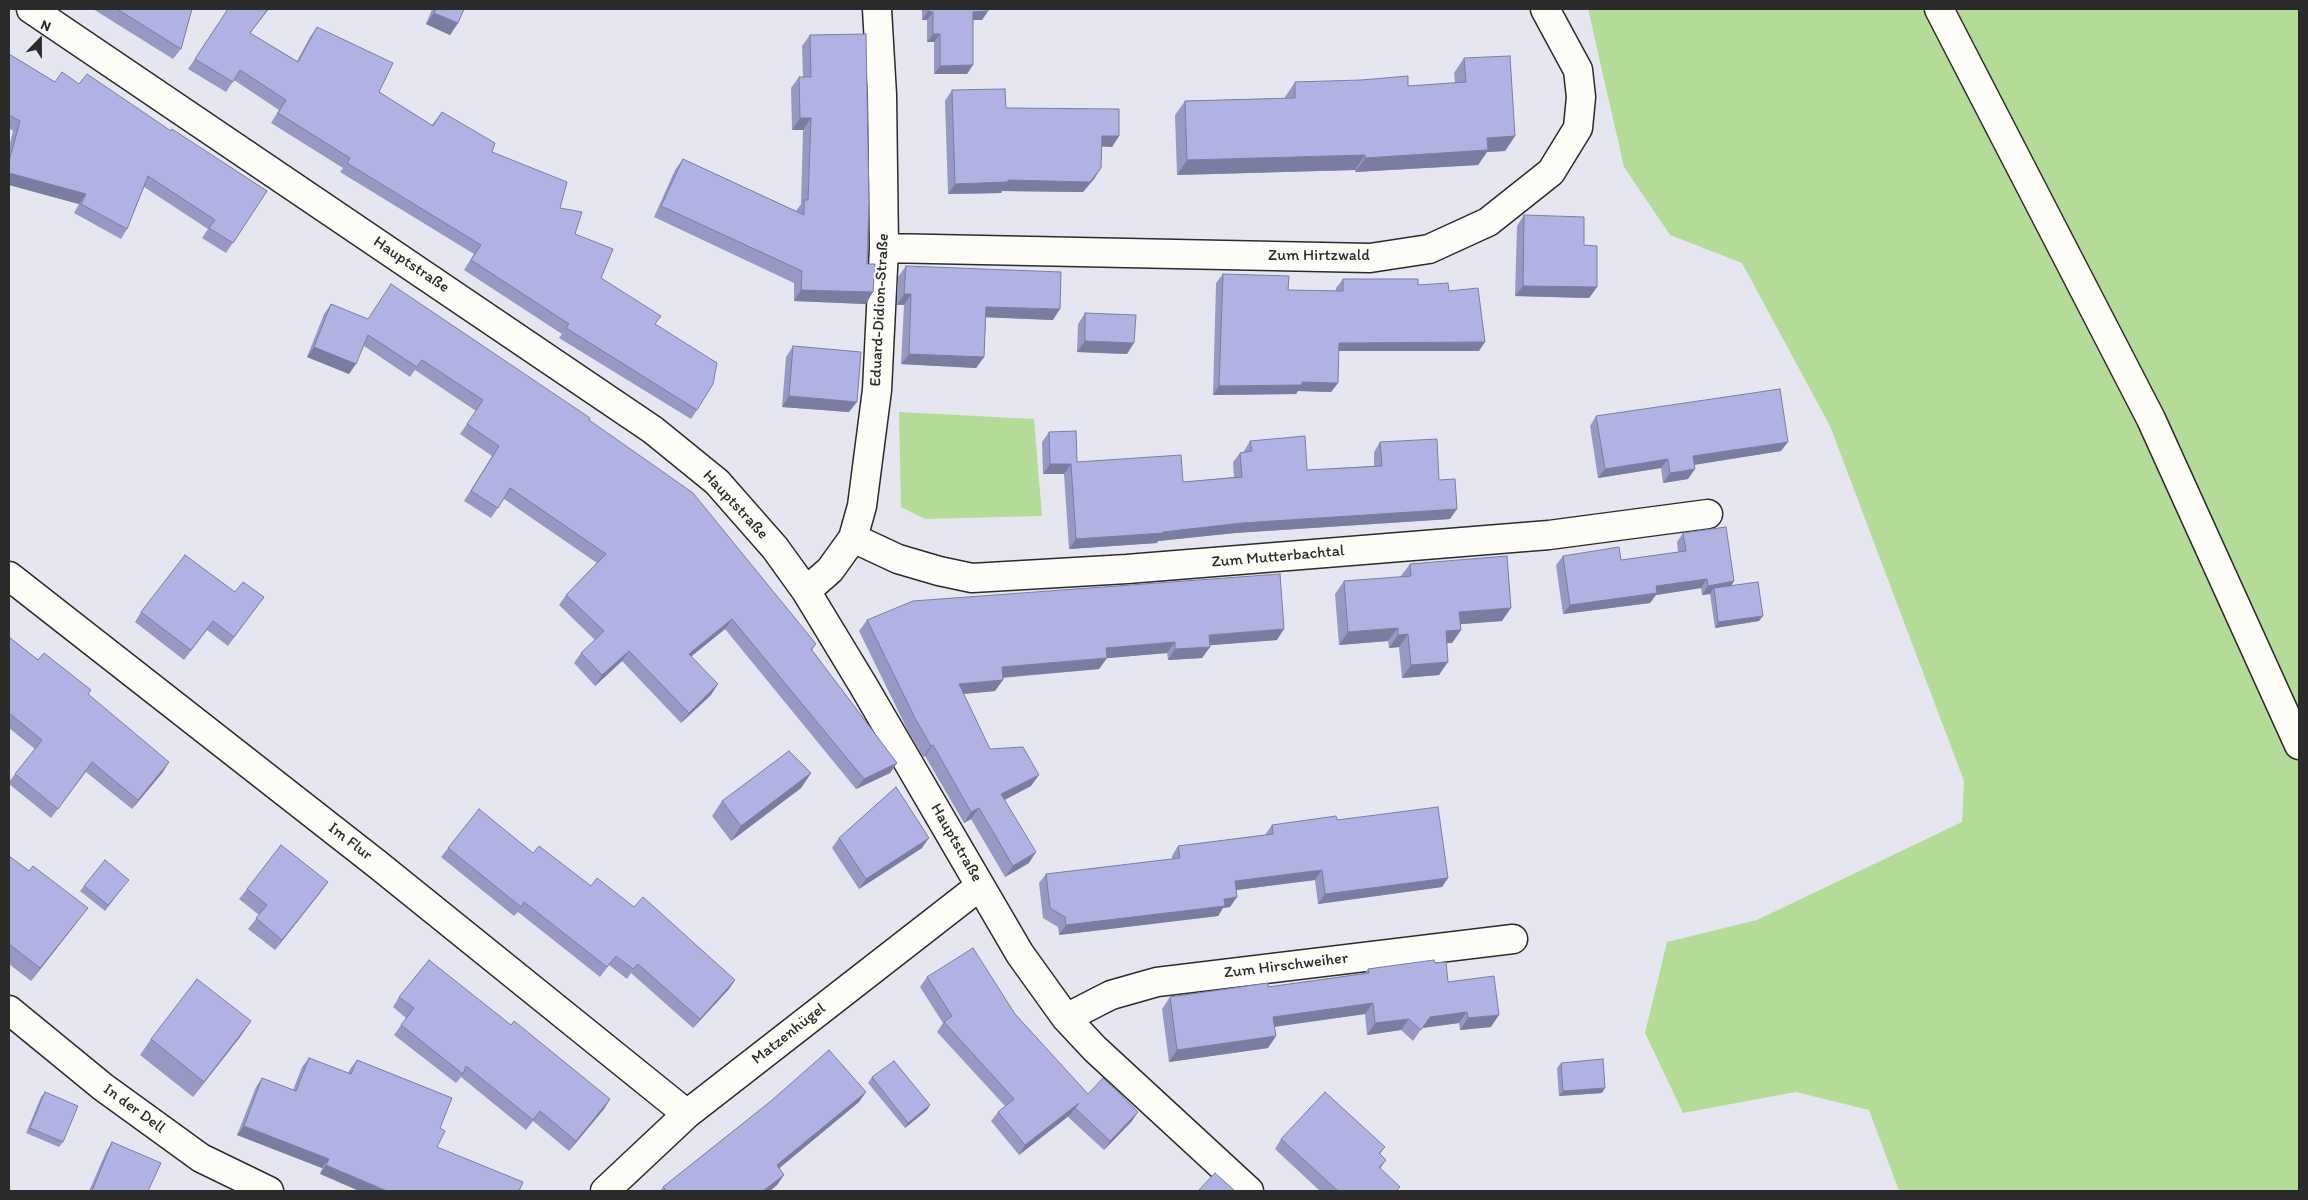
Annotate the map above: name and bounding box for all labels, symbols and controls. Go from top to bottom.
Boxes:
north arrow [15,15,65,65]
text: N [38,16,53,35]
street label: Hauptstraße [369,233,453,297]
street label: Eduard-Didion-Straße [866,233,894,387]
street label: Zum Hirtzwald [1268,246,1370,266]
street label: Hauptstraße [698,466,772,544]
street label: Zum Mutterbachtal [1211,542,1345,572]
street label: Hauptstraße [926,800,986,886]
street label: Im Flur [324,819,376,865]
street label: Zum Hirschweiher [1223,949,1349,983]
street label: Matzenhügel [748,999,830,1069]
street label: In der Dell [99,1080,169,1138]

